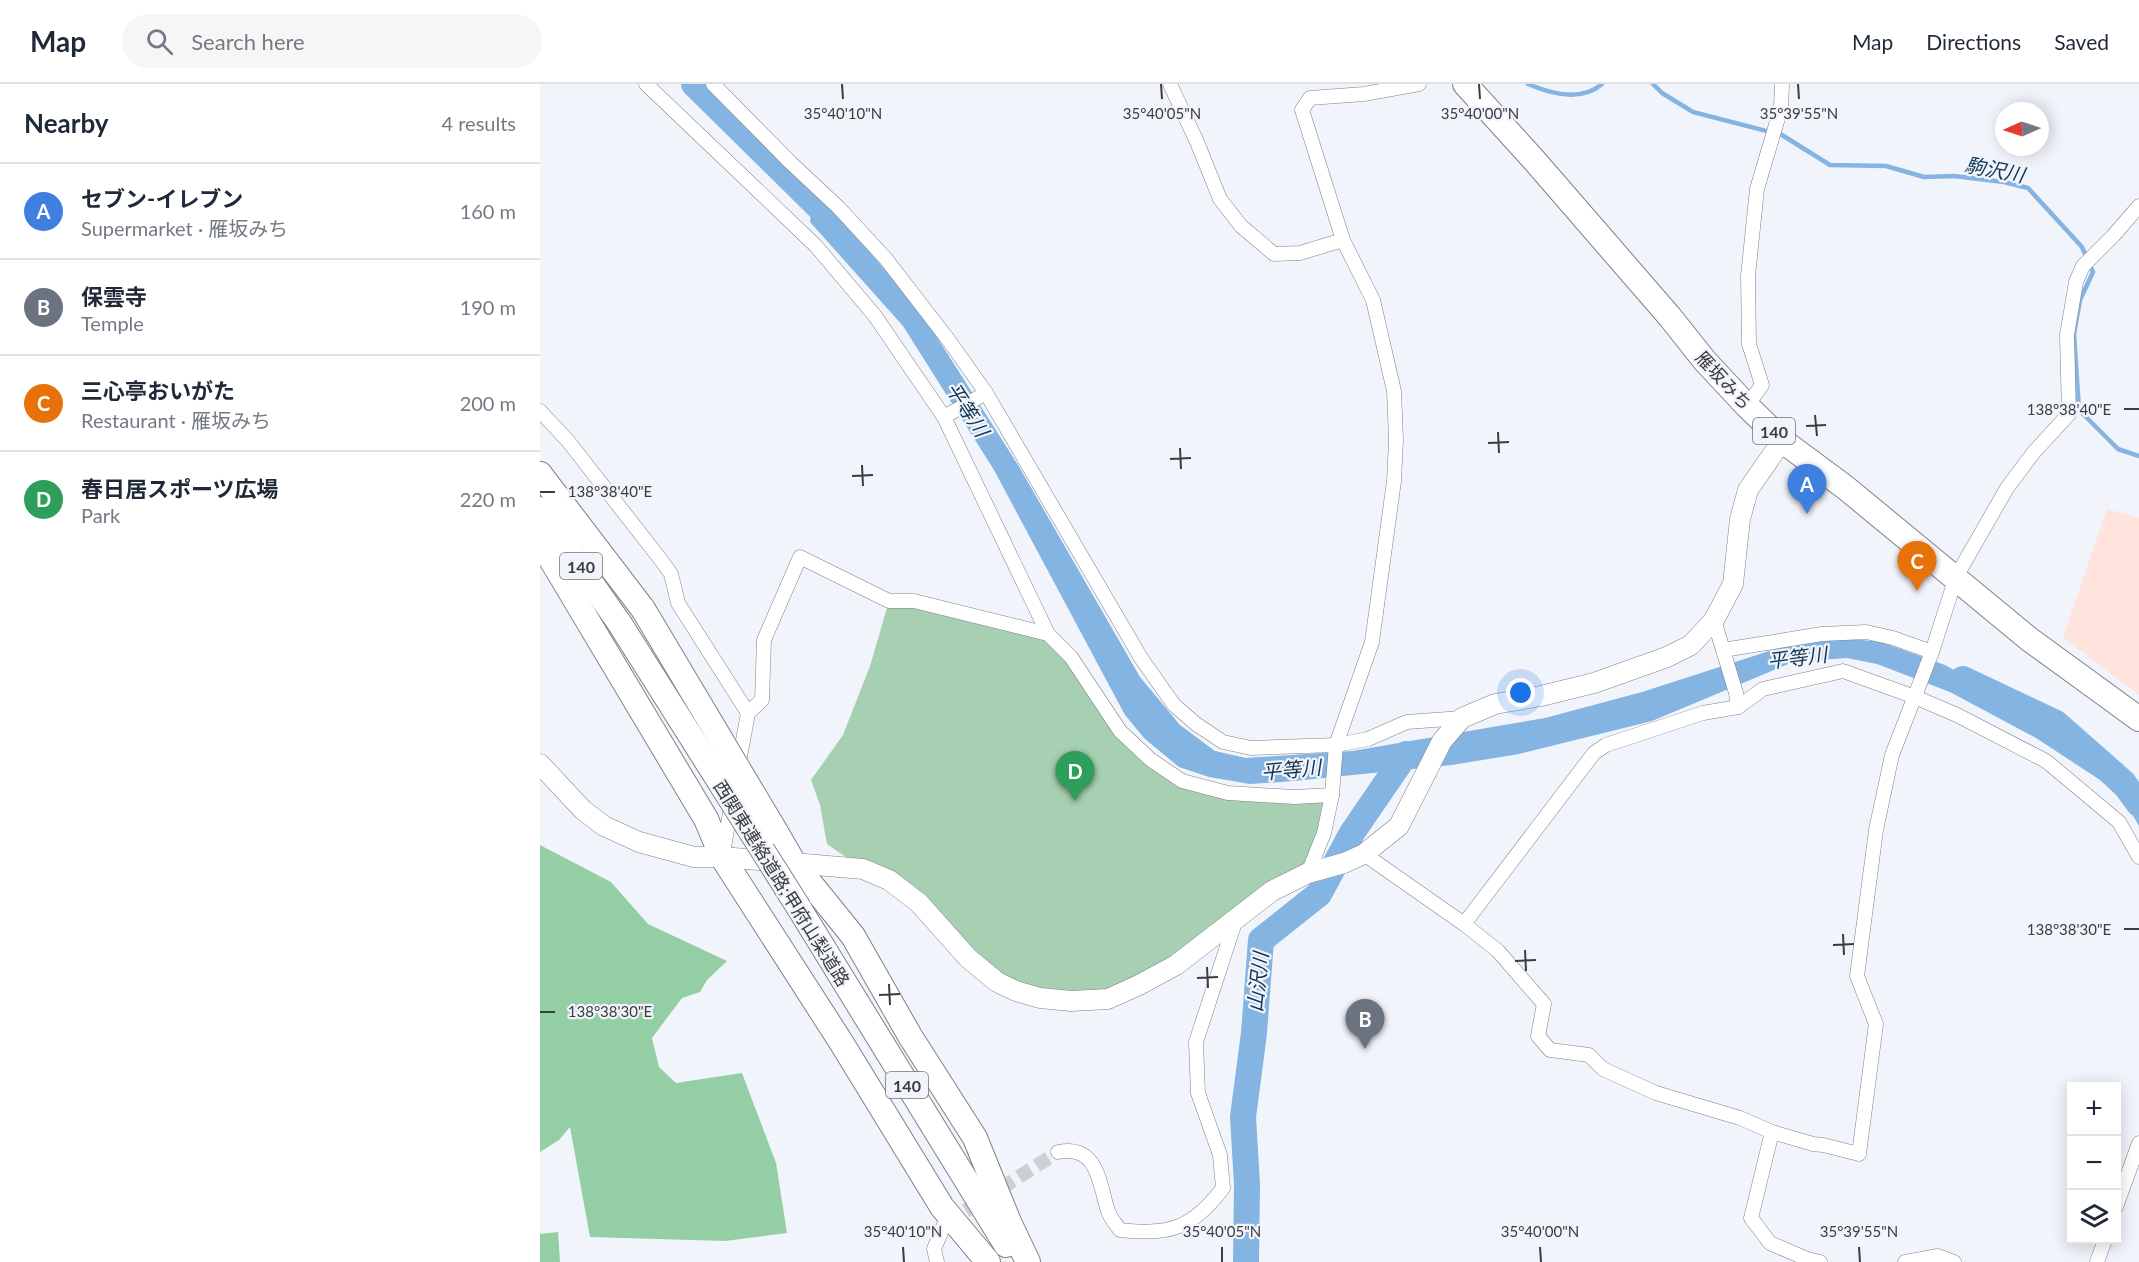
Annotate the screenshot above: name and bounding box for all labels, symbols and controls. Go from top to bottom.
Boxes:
search box [122,14,542,68]
text: Map [30,24,86,58]
icon: search [143,25,176,58]
text: Search here [191,28,305,55]
text: Map [1852,29,1893,54]
text: Directions [1926,29,2021,54]
text: Saved [2054,29,2109,54]
north arrow [1995,102,2049,156]
text: 35°40'10"N [804,104,882,122]
text: 35°40'05"N [1123,104,1201,122]
text: 35°40'00"N [1441,104,1519,122]
text: 35°39'55"N [1760,104,1838,122]
text: Nearby [24,107,109,139]
text: 4 results [441,111,516,135]
water label: 駒沢川 [1963,151,2029,187]
text: セブン-イレブン [81,185,243,212]
text: A [37,199,50,223]
text: 160 m [460,199,516,223]
text: Supermarket · 雁坂みち [81,216,288,240]
text: 保雲寺 [81,283,147,310]
text: B [37,295,50,319]
text: 190 m [460,295,516,319]
text: Temple [81,311,144,335]
street label: 雁坂みち [1691,346,1757,414]
text: 三心亭おいがた [81,377,235,404]
water label: 平等川 [942,377,995,442]
text: C [37,391,50,415]
text: 200 m [460,391,516,415]
text: 138°38'40"E [2027,400,2111,418]
text: Restaurant · 雁坂みち [81,408,271,432]
road number: 140 [1753,418,1795,444]
pin: A [1788,464,1826,514]
text: 春日居スポーツ広場 [81,475,279,502]
text: 138°38'40"E [568,482,652,500]
text: D [36,487,51,511]
text: 220 m [460,487,516,511]
text: Park [81,503,120,527]
pin: C [1898,542,1936,591]
road number: 140 [560,553,602,579]
water label: 平等川 [1766,641,1830,673]
your location [1506,678,1535,707]
pin: D [1056,752,1094,801]
water label: 平等川 [1260,754,1324,784]
street label: 西関東連絡道路;甲府山梨道路 [709,776,855,990]
text: 138°38'30"E [2027,920,2111,938]
water label: 山沢川 [1242,949,1272,1013]
pin: B [1346,1000,1384,1049]
text: 138°38'30"E [568,1002,652,1020]
road number: 140 [886,1072,928,1098]
map controls [2067,1082,2121,1244]
button: + [2067,1082,2121,1136]
button: − [2067,1136,2121,1190]
button: layers [2067,1190,2121,1244]
text: 35°40'10"N [864,1222,942,1240]
text: 35°40'05"N [1183,1222,1261,1240]
text: 35°40'00"N [1501,1222,1579,1240]
text: 35°39'55"N [1820,1222,1898,1240]

